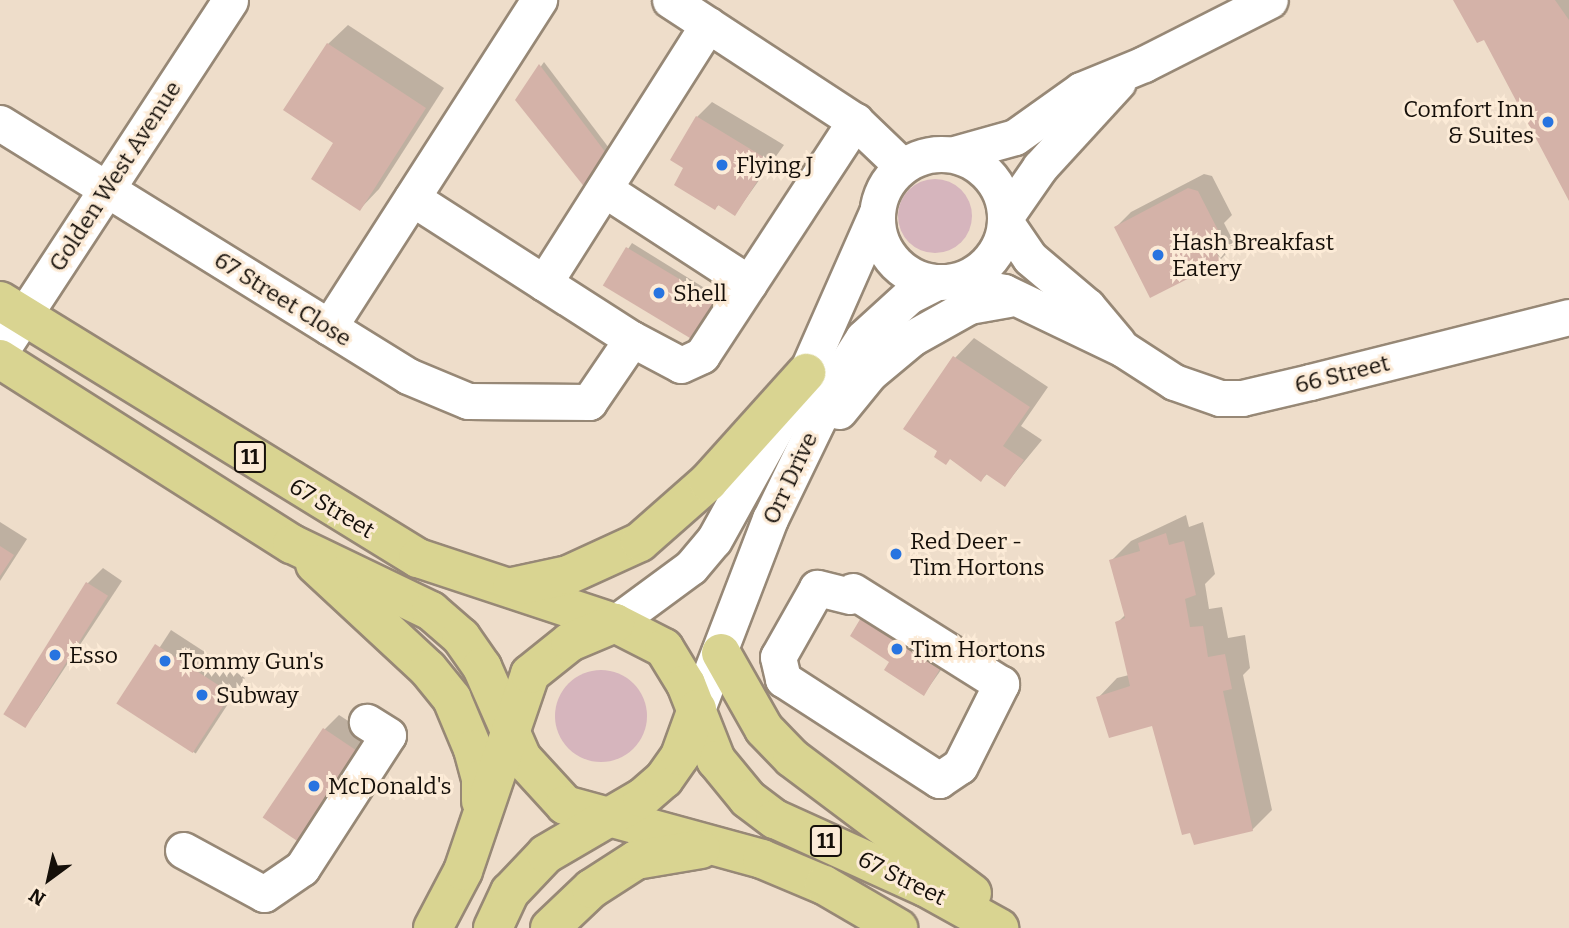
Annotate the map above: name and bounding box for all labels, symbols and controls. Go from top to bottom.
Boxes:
street label: Golden West Avenue [43,76,187,276]
place label: Comfort Inn & Suites [1403,95,1534,149]
marker: Comfort Inn & Suites [1540,114,1556,130]
place label: Flying J [736,151,813,179]
marker: Flying J [714,157,730,173]
place label: Hash Breakfast Eatery [1172,228,1334,282]
street label: 67 Street Close [209,246,357,352]
marker: Hash Breakfast Eatery [1150,247,1166,263]
place label: Shell [673,279,727,307]
marker: Shell [651,285,667,301]
street label: 66 Street [1292,349,1392,399]
street label: Orr Drive [757,428,823,528]
road number: 11 [232,440,268,475]
street label: 67 Street [285,472,379,544]
place label: Red Deer - Tim Hortons [910,527,1044,581]
marker: Red Deer - Tim Hortons [888,546,904,562]
place label: Tim Hortons [911,635,1045,663]
place label: Esso [69,641,118,669]
marker: Tim Hortons [889,641,905,657]
marker: Esso [47,647,63,663]
place label: Tommy Gun's [179,647,324,675]
marker: Tommy Gun's [157,653,173,669]
place label: Subway [216,681,299,709]
marker: Subway [194,687,210,703]
place label: McDonald's [328,772,452,800]
marker: McDonald's [306,778,322,794]
road number: 11 [808,824,844,858]
north arrow [14,844,84,914]
street label: 67 Street [854,845,950,911]
text: N [25,883,50,911]

